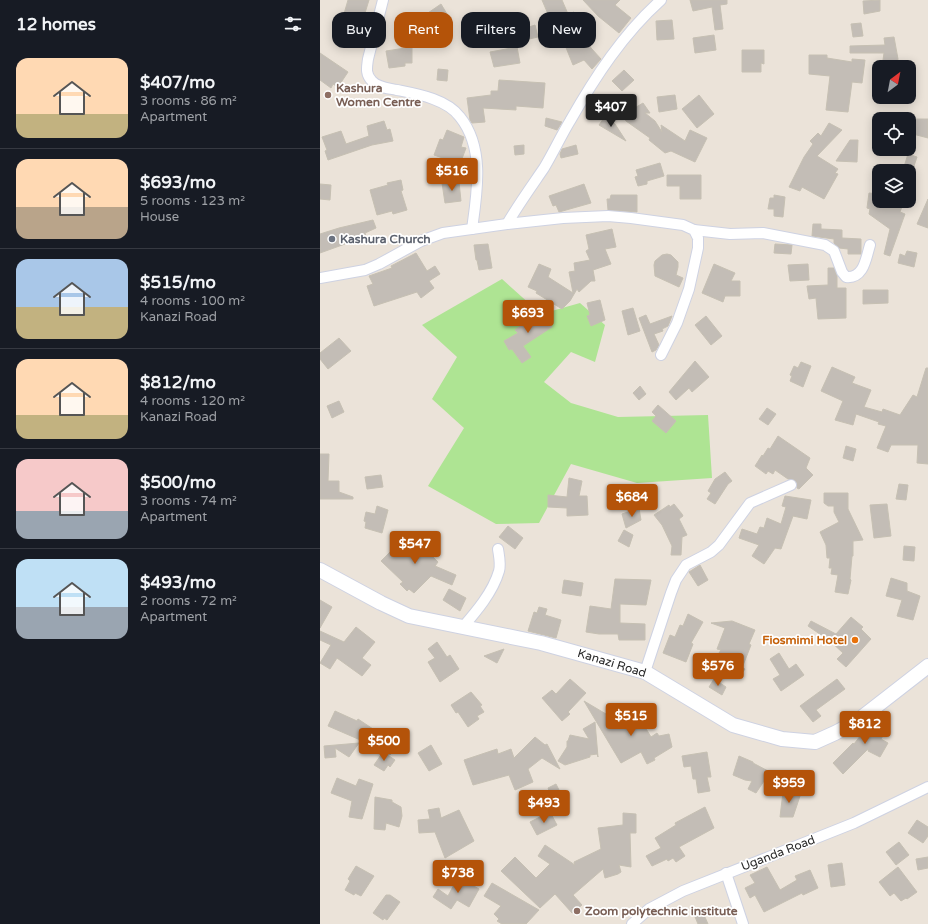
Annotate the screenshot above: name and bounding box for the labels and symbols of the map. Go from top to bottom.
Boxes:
north arrow [872,60,916,104]
place label: Kashura Women Centre [336,81,421,109]
marker: Kashura Women Centre [323,90,333,100]
pin: $407 [587,94,635,128]
pin: $516 [428,158,476,192]
place label: Kashura Church [340,232,431,246]
marker: Kashura Church [327,234,337,244]
pin: $693 [504,300,552,334]
pin: $684 [608,484,656,518]
pin: $547 [391,531,439,565]
place label: Fiosmimi Hotel [762,633,847,647]
marker: Fiosmimi Hotel [850,635,860,645]
street label: Kanazi Road [576,646,648,680]
pin: $576 [694,653,742,687]
pin: $515 [607,703,655,737]
pin: $812 [841,711,889,745]
pin: $500 [360,728,408,762]
pin: $959 [765,770,813,804]
pin: $493 [520,790,568,824]
street label: Uganda Road [739,832,817,874]
pin: $738 [434,860,482,894]
place label: Zoom polytechnic institute [585,904,738,919]
marker: Zoom polytechnic institute [572,906,582,916]

